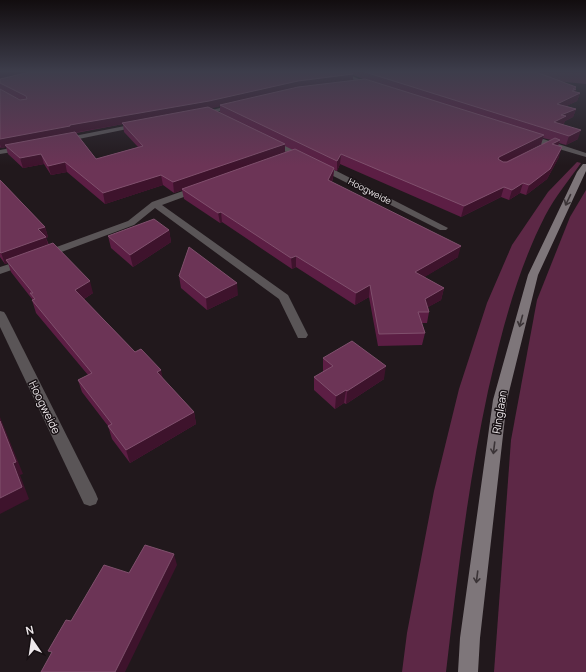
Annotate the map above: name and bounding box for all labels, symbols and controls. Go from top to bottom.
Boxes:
street label: Hoogweide [346,175,394,207]
one-way arrow [563,194,571,206]
one-way arrow [517,314,524,327]
street label: Hoogweide [26,378,65,437]
street label: Ringlaan [488,389,510,435]
one-way arrow [490,441,498,454]
one-way arrow [474,570,481,583]
north arrow [12,620,52,660]
text: N [24,622,35,638]

